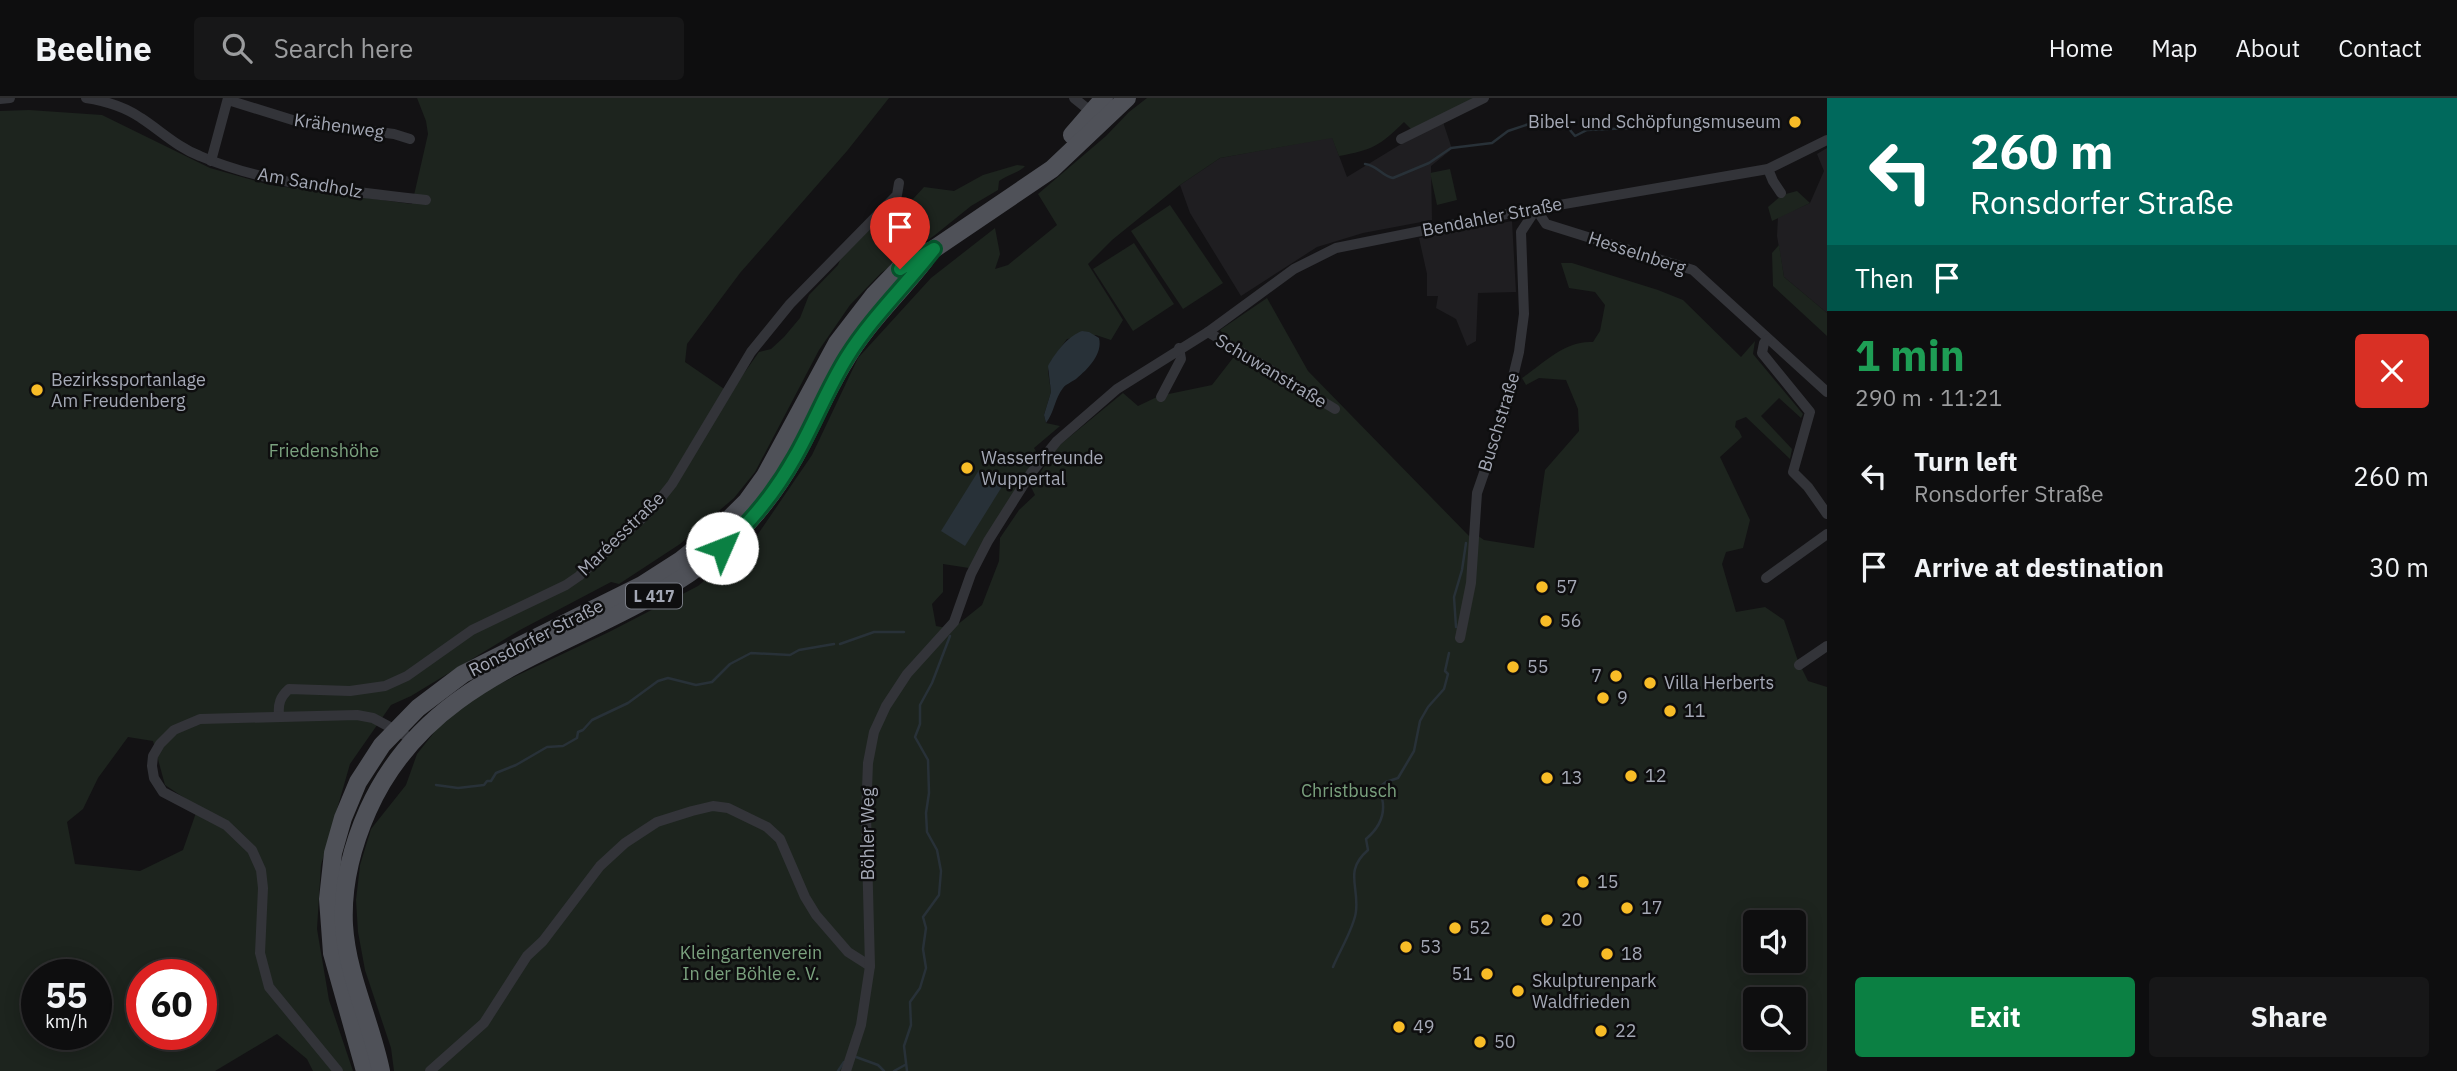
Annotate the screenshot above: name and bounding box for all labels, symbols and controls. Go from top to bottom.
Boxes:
search box [194,17,684,80]
text: Beeline [35,27,152,70]
icon: search [218,29,256,67]
text: Search here [274,31,413,65]
text: Home [2049,32,2113,64]
text: Map [2151,32,2197,64]
text: About [2235,32,2300,64]
text: Contact [2338,32,2422,64]
street label: Krähenweg [293,108,386,143]
place label: Bibel- und Schöpfungsmuseum [1528,110,1781,133]
marker: Bibel- und Schöpfungsmuseum [1787,114,1803,130]
text: 260 m [1970,119,2114,182]
icon: left [1855,126,1946,217]
street label: Am Sandholz [256,162,364,203]
text: Ronsdorfer Straße [1970,181,2234,223]
street label: Bendahler Straße [1420,192,1564,241]
pin [870,197,930,269]
icon: arrive [881,208,919,246]
street label: Hesselnberg [1586,226,1689,279]
icon: arrive [1928,259,1966,297]
text: Then [1855,261,1914,295]
street label: Schuwanstraße [1211,328,1331,413]
text: 1 min [1855,328,1965,383]
button: close [2355,334,2429,408]
place label: Bezirkssportanlage Am Freudenberg [51,368,206,412]
street label: Buschstraße [1473,369,1525,474]
marker: Bezirkssportanlage Am Freudenberg [29,382,45,398]
text: 290 m · 11:21 [1855,382,2002,412]
park label: Friedenshöhe [269,439,379,462]
text: Turn left [1914,444,2017,478]
place label: Wasserfreunde Wuppertal [981,446,1104,490]
icon: left [1855,457,1893,495]
text: 260 m [2353,459,2429,493]
marker: Wasserfreunde Wuppertal [959,460,975,476]
text: Ronsdorfer Straße [1914,478,2104,508]
street label: Maréesstraße [572,486,669,581]
position arrow [685,511,759,585]
icon: arrive [1855,548,1893,586]
text: Arrive at destination [1914,550,2164,584]
text: 30 m [2369,550,2429,584]
place label: 57 [1556,575,1578,598]
marker: 57 [1534,579,1550,595]
road number: L 417 [626,583,682,608]
street label: Ronsdorfer Straße [464,594,607,681]
place label: 56 [1560,609,1582,632]
marker: 56 [1538,613,1554,629]
place label: 55 [1527,655,1549,678]
marker: 55 [1505,659,1521,675]
place label: 7 [1591,664,1602,687]
marker: 7 [1608,668,1624,684]
place label: Villa Herberts [1664,671,1774,694]
marker: Villa Herberts [1642,675,1658,691]
place label: 9 [1617,686,1628,709]
marker: 9 [1595,690,1611,706]
place label: 11 [1684,699,1706,722]
marker: 11 [1662,703,1678,719]
place label: 12 [1645,764,1667,787]
place label: 13 [1561,766,1583,789]
marker: 12 [1623,768,1639,784]
marker: 13 [1539,770,1555,786]
park label: Christbusch [1301,779,1397,802]
street label: Böhler Weg [856,787,879,880]
place label: 15 [1597,870,1619,893]
marker: 15 [1575,874,1591,890]
place label: 17 [1641,896,1663,919]
marker: 17 [1619,900,1635,916]
place label: 20 [1561,908,1583,931]
map controls [1743,910,1806,1050]
button: sound [1743,910,1806,973]
marker: 20 [1539,912,1555,928]
place label: 52 [1469,916,1491,939]
marker: 52 [1447,920,1463,936]
place label: 53 [1420,935,1442,958]
marker: 53 [1398,939,1414,955]
park label: Kleingartenverein In der Böhle e. V. [680,941,822,985]
place label: 18 [1621,942,1643,965]
marker: 18 [1599,946,1615,962]
speed limit sign: 60 [126,959,217,1050]
place label: 51 [1451,962,1473,985]
marker: 51 [1479,966,1495,982]
place label: Skulpturenpark Waldfrieden [1532,969,1657,1013]
text: 55 [45,972,88,1018]
button: Exit [1855,977,2135,1057]
button: Share [2149,977,2429,1057]
marker: Skulpturenpark Waldfrieden [1510,983,1526,999]
button: search [1743,987,1806,1050]
text: km/h [45,1010,88,1033]
place label: 49 [1413,1015,1435,1038]
marker: 49 [1391,1019,1407,1035]
place label: 22 [1615,1019,1637,1042]
marker: 22 [1593,1023,1609,1039]
place label: 50 [1494,1030,1516,1053]
marker: 50 [1472,1034,1488,1050]

